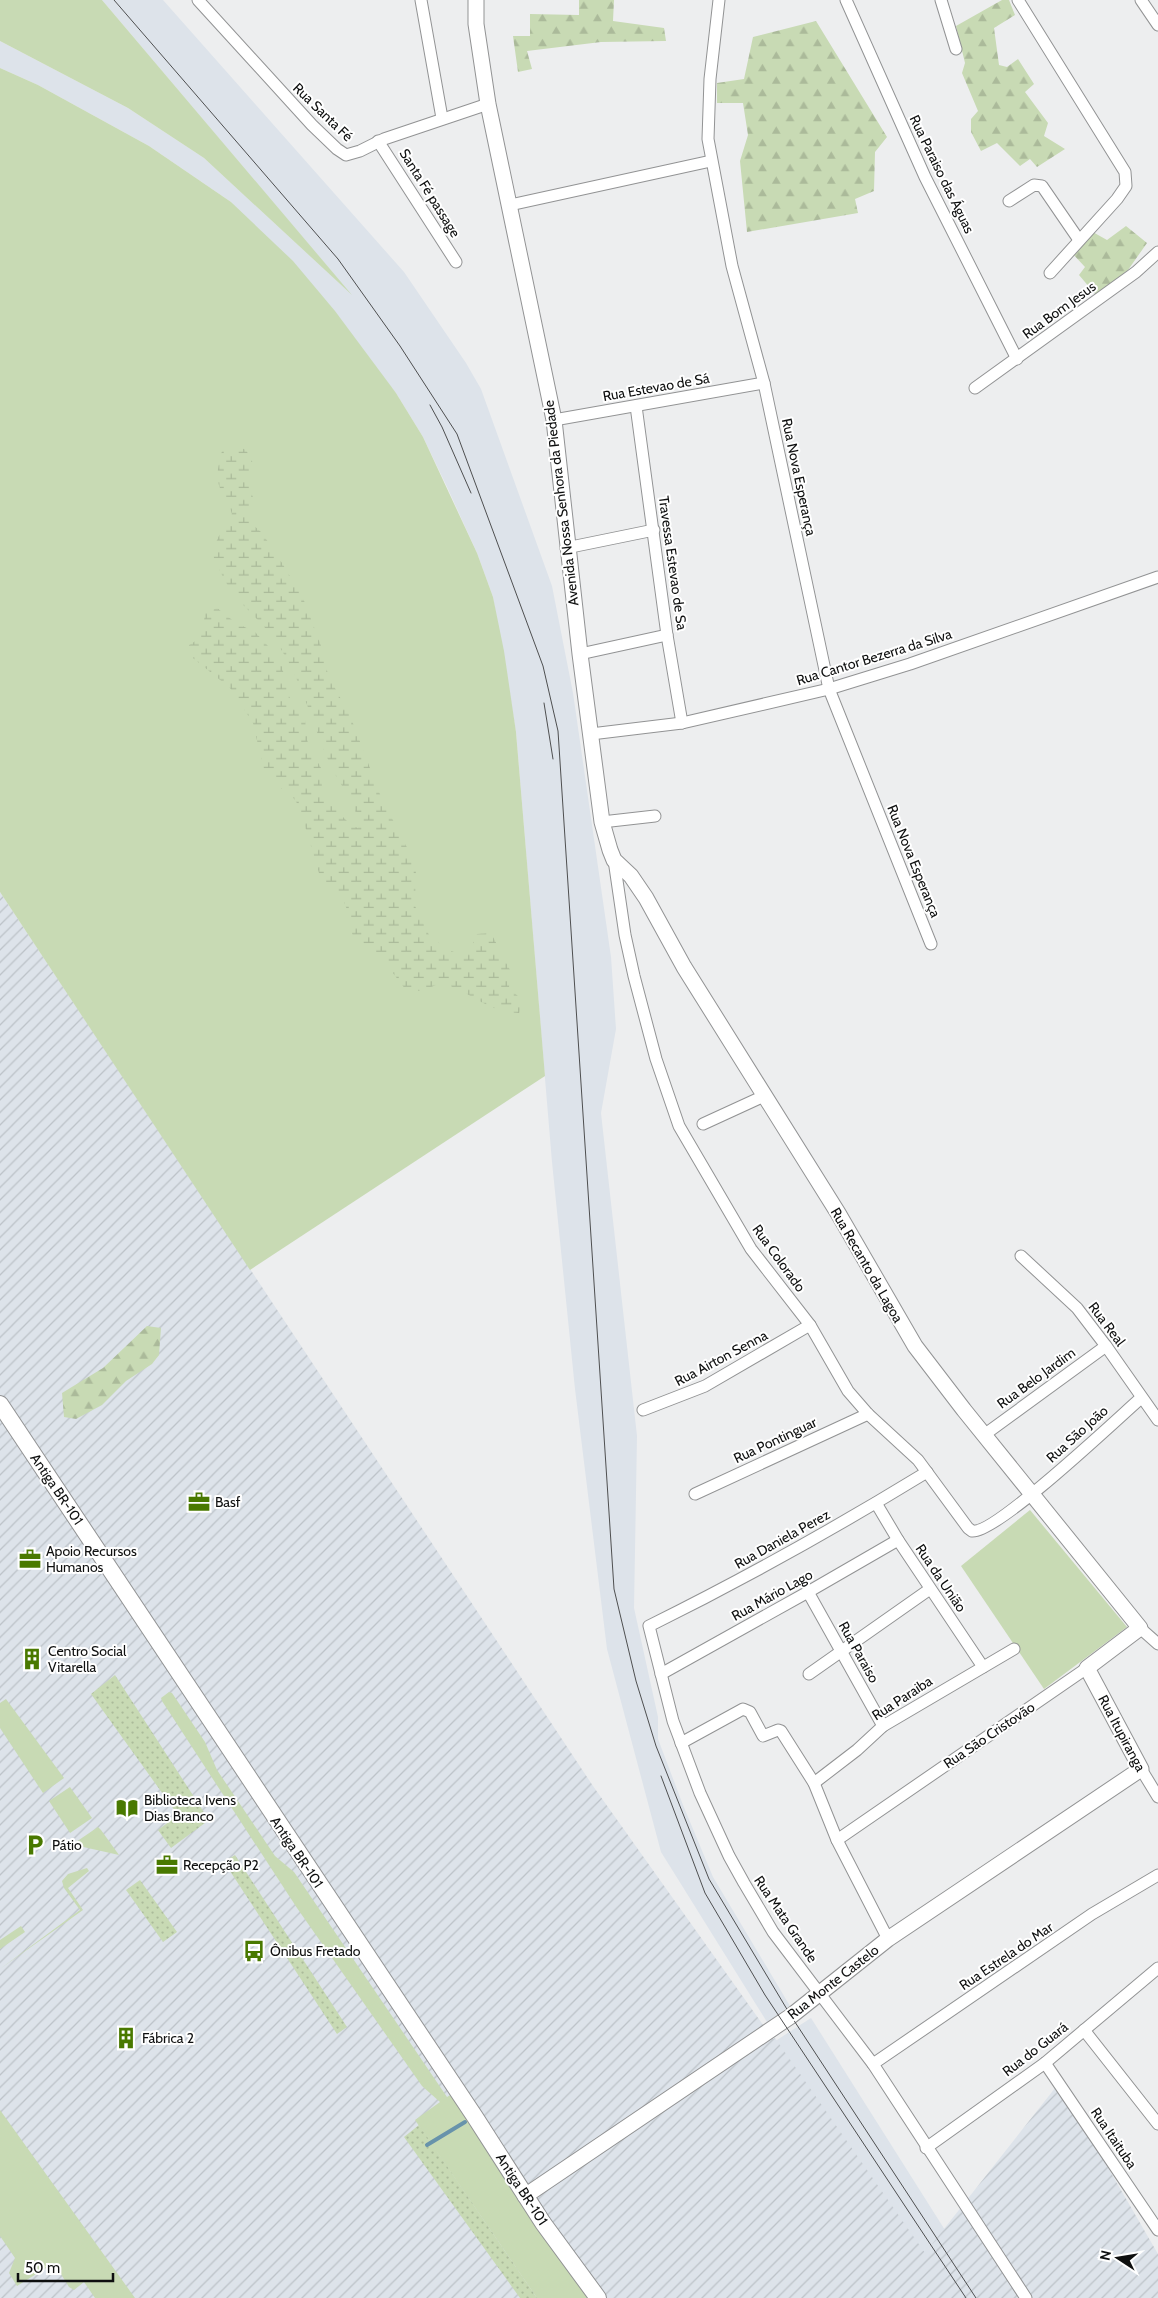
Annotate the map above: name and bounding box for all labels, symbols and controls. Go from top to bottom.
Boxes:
street label: Rua Santa Fé [289,79,357,145]
street label: Rua Paraiso das Águas [906,112,979,236]
street label: Santa Fé passage [396,145,464,241]
street label: Rua Bom Jesus [1019,277,1099,343]
street label: Rua Estevao de Sá [601,369,711,405]
street label: Avenida Nossa Senhora da Piedade [539,399,583,607]
street label: Rua Nova Esperança [778,417,820,538]
street label: Travessa Estevao de Sa [655,495,691,631]
street label: Rua Cantor Bezerra da Silva [794,625,954,689]
street label: Rua Nova Esperança [883,802,945,920]
street label: Rua Recanto da Lagoa [827,1204,907,1326]
street label: Rua Colorado [748,1221,810,1296]
street label: Rua Real [1085,1298,1130,1350]
street label: Rua Airton Senna [671,1326,771,1390]
street label: Rua Belo Jardim [993,1344,1079,1412]
street label: Rua São João [1042,1401,1112,1466]
street label: Rua Pontinguar [731,1413,820,1467]
street label: Antiga BR-101 [27,1450,87,1528]
office icon: Basf [186,1489,212,1515]
place label: Basf [215,1493,241,1511]
street label: Rua Daniela Perez [731,1505,833,1573]
street label: Rua da União [912,1541,971,1616]
place label: Apoio Recursos Humanos [46,1542,137,1576]
office icon: Apoio Recursos Humanos [17,1546,43,1572]
street label: Rua Mário Lago [728,1565,816,1625]
street label: Rua Paraiso [835,1618,883,1686]
place label: Centro Social Vitarella [48,1642,127,1676]
building icon: Centro Social Vitarella [19,1646,45,1672]
street label: Rua Paraiba [868,1672,936,1724]
street label: Rua Itupiranga [1094,1692,1150,1775]
street label: Rua São Cristovão [940,1698,1038,1772]
place label: Biblioteca Ivens Dias Branco [144,1791,236,1825]
library icon: Biblioteca Ivens Dias Branco [114,1795,140,1821]
street label: Antiga BR-101 [267,1813,327,1891]
parking icon: Pátio [22,1832,48,1858]
place label: Pátio [52,1836,82,1854]
office icon: Recepção P2 [154,1852,180,1878]
place label: Recepção P2 [183,1856,259,1874]
street label: Rua Mata Grande [750,1872,822,1966]
street label: Rua Estrela do Mar [956,1918,1057,1994]
bus stop icon: Ônibus Fretado [241,1938,267,1964]
street label: Rua Monte Castelo [784,1941,883,2023]
place label: Ônibus Fretado [270,1942,361,1960]
street label: Rua do Guará [999,2018,1072,2080]
building icon: Fábrica 2 [113,2025,139,2051]
place label: Fábrica 2 [142,2029,194,2047]
street label: Rua Itaituba [1087,2104,1141,2172]
street label: Antiga BR-101 [492,2150,552,2228]
north arrow [1093,2233,1143,2283]
text: N [1095,2249,1115,2262]
scale bar [18,2250,112,2282]
text: 50 m [25,2259,60,2277]

